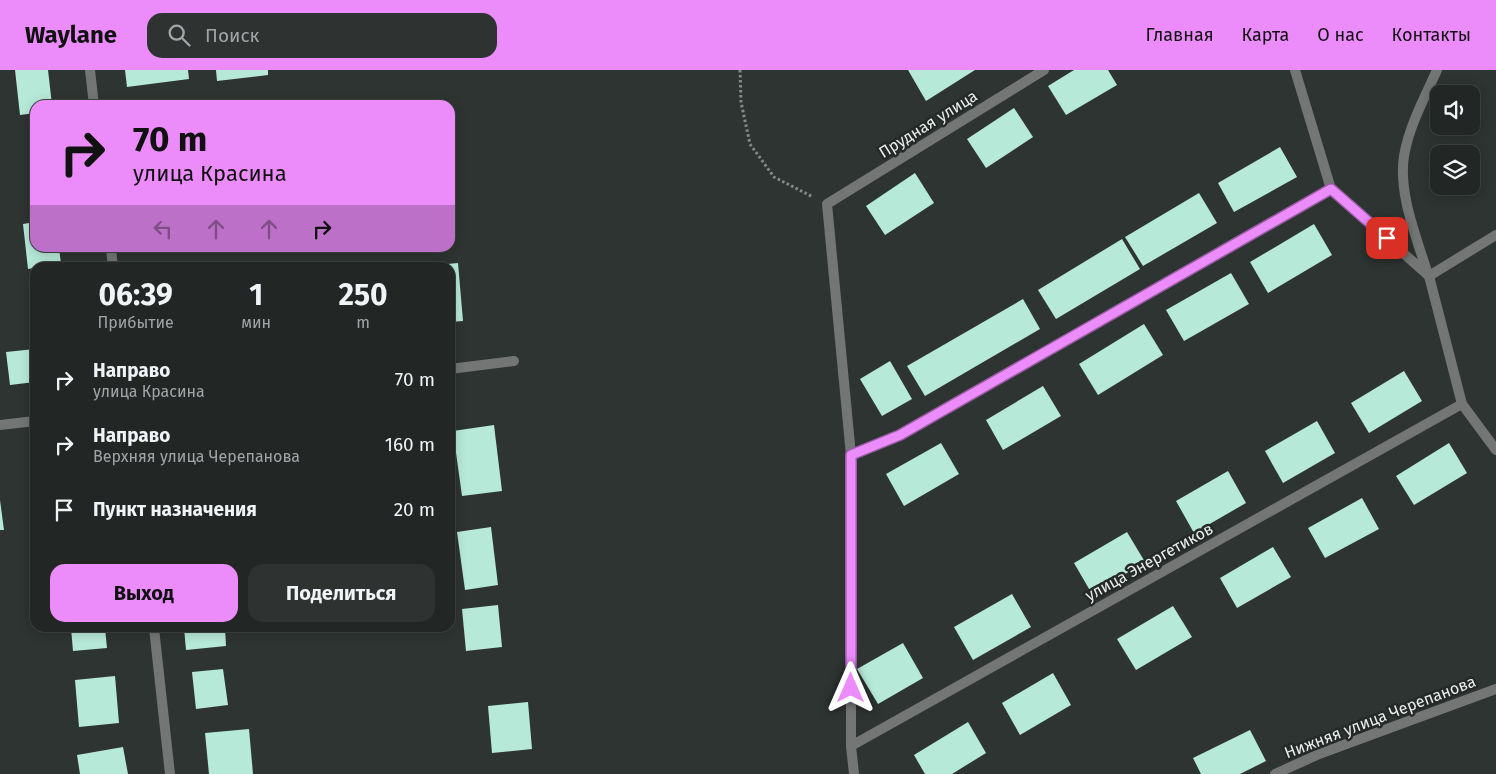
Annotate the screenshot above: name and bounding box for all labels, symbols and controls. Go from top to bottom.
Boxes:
search box [147,13,497,58]
text: Waylane [25,21,117,49]
icon: search [165,21,193,49]
text: Поиск [205,24,259,47]
text: Главная [1146,24,1214,46]
text: Карта [1242,24,1289,46]
text: О нас [1317,24,1364,46]
text: Контакты [1392,24,1471,46]
map controls [1430,85,1480,195]
button: sound [1430,85,1480,135]
street label: Прудная улица [875,86,981,162]
text: 70 m [133,118,207,160]
icon: right [50,120,115,185]
button: layers [1430,145,1480,195]
text: улица Красина [133,160,287,187]
icon: left [149,215,177,243]
icon: ahead [202,215,230,243]
icon: ahead [255,215,283,243]
icon: right [308,215,336,243]
pin [1366,217,1408,259]
icon: arrive [1373,224,1401,252]
text: 06:39 [99,277,173,313]
text: 1 [249,277,263,313]
text: 250 [338,277,388,313]
text: Прибытие [97,313,174,332]
text: мин [241,313,271,332]
text: m [356,313,370,332]
text: Направо [93,359,170,382]
icon: right [50,366,78,394]
text: 70 m [395,368,435,391]
text: улица Красина [93,382,205,401]
text: Направо [93,424,170,447]
icon: right [50,431,78,459]
text: 160 m [385,433,435,456]
text: Верхняя улица Черепанова [93,447,300,466]
icon: arrive [50,496,78,524]
text: Пункт назначения [93,498,257,521]
text: 20 m [394,498,435,521]
street label: улица Энергетиков [1082,519,1216,605]
button: Выход [50,564,238,622]
button: Поделиться [248,564,435,622]
position arrow [824,661,876,713]
street label: Нижняя улица Черепанова [1282,672,1478,762]

